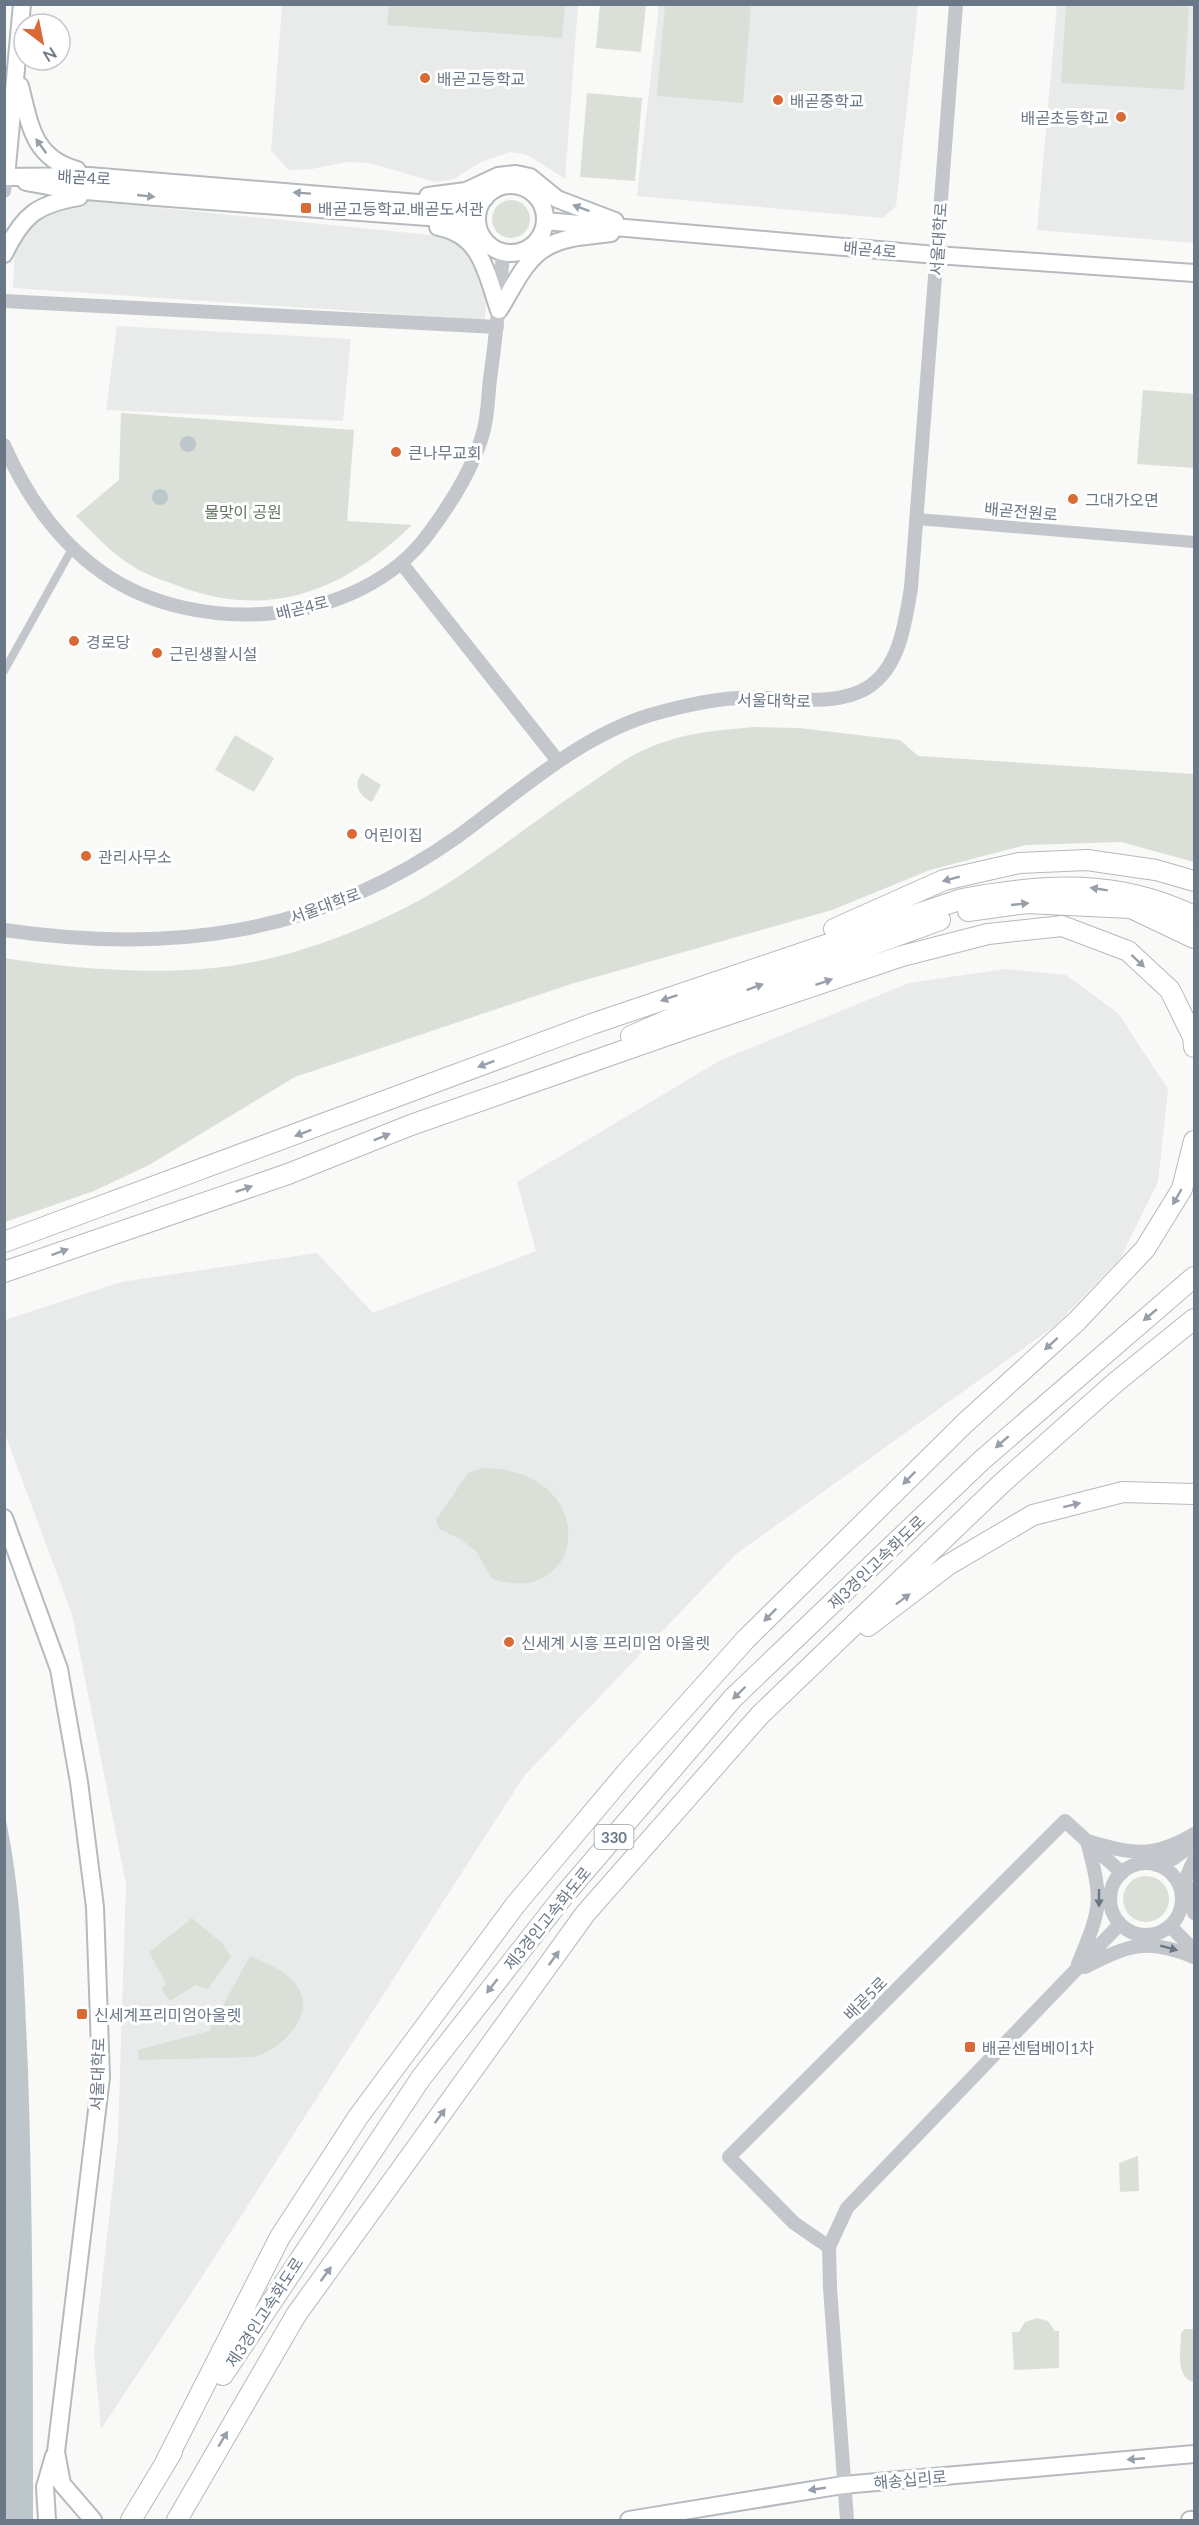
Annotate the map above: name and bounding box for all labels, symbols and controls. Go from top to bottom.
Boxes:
north arrow [12,12,72,72]
text: N [40,44,60,66]
place label: 배곧고등학교 [437,69,525,88]
marker: 배곧고등학교 [418,71,432,85]
place label: 배곧중학교 [790,91,864,110]
marker: 배곧중학교 [771,93,785,107]
place label: 배곧초등학교 [1021,108,1109,127]
marker: 배곧초등학교 [1114,110,1128,124]
one-way arrow [35,138,47,153]
street label: 배곧4로 [57,166,111,188]
one-way arrow [292,188,311,197]
one-way arrow [137,191,156,201]
place label: 배곧고등학교.배곧도서관 [318,199,484,218]
marker: 배곧고등학교.배곧도서관 [299,201,313,215]
street label: 서울대학로 [926,201,950,276]
one-way arrow [571,203,589,213]
street label: 배곧4로 [843,237,898,261]
place label: 큰나무교회 [408,443,482,462]
marker: 큰나무교회 [389,445,403,459]
place label: 그대가오면 [1085,490,1159,509]
marker: 그대가오면 [1066,492,1080,506]
street label: 배곧전원로 [984,498,1059,524]
park label: 물맞이 공원 [204,502,282,521]
street label: 배곧4로 [274,591,330,623]
place label: 경로당 [86,632,130,651]
marker: 경로당 [67,634,81,648]
place label: 근린생활시설 [169,644,257,663]
marker: 근린생활시설 [150,646,164,660]
street label: 서울대학로 [737,690,811,710]
place label: 어린이집 [364,825,423,844]
marker: 어린이집 [345,827,359,841]
place label: 관리사무소 [98,847,172,866]
marker: 관리사무소 [79,849,93,863]
one-way arrow [942,875,960,884]
street label: 서울대학로 [287,883,363,927]
one-way arrow [1089,884,1108,893]
one-way arrow [1011,899,1030,909]
one-way arrow [1131,953,1145,967]
one-way arrow [815,977,833,987]
one-way arrow [746,982,764,992]
one-way arrow [660,994,678,1003]
one-way arrow [477,1060,495,1070]
one-way arrow [294,1129,312,1139]
one-way arrow [373,1132,391,1141]
one-way arrow [235,1183,253,1193]
one-way arrow [1172,1189,1182,1206]
one-way arrow [51,1247,69,1257]
one-way arrow [1143,1308,1158,1321]
one-way arrow [1044,1337,1059,1350]
one-way arrow [994,1436,1010,1449]
one-way arrow [902,1470,916,1485]
one-way arrow [1063,1500,1081,1510]
street label: 제3경인고속화도로 [824,1511,928,1613]
one-way arrow [895,1593,911,1606]
one-way arrow [764,1607,778,1621]
place label: 신세계 시흥 프리미엄 아울렛 [521,1633,710,1652]
marker: 신세계 시흥 프리미엄 아울렛 [502,1635,516,1649]
one-way arrow [733,1685,747,1699]
road number: 330 [594,1825,634,1849]
street label: 제3경인고속화도로 [500,1862,595,1973]
one-way arrow [1094,1889,1104,1908]
one-way arrow [1160,1944,1178,1953]
one-way arrow [547,1950,559,1965]
street label: 배곧5로 [839,1972,891,2024]
one-way arrow [487,1979,499,1994]
place label: 신세계프리미엄아울렛 [94,2005,241,2024]
marker: 신세계프리미엄아울렛 [75,2007,89,2021]
street label: 서울대학로 [86,2037,108,2111]
place label: 배곧센텀베이1차 [982,2038,1095,2057]
marker: 배곧센텀베이1차 [963,2040,977,2054]
one-way arrow [433,2108,445,2123]
street label: 제3경인고속화도로 [221,2253,307,2370]
one-way arrow [320,2267,332,2283]
one-way arrow [217,2431,227,2448]
one-way arrow [1127,2454,1146,2464]
street label: 해송십리로 [873,2466,948,2492]
one-way arrow [807,2485,826,2494]

